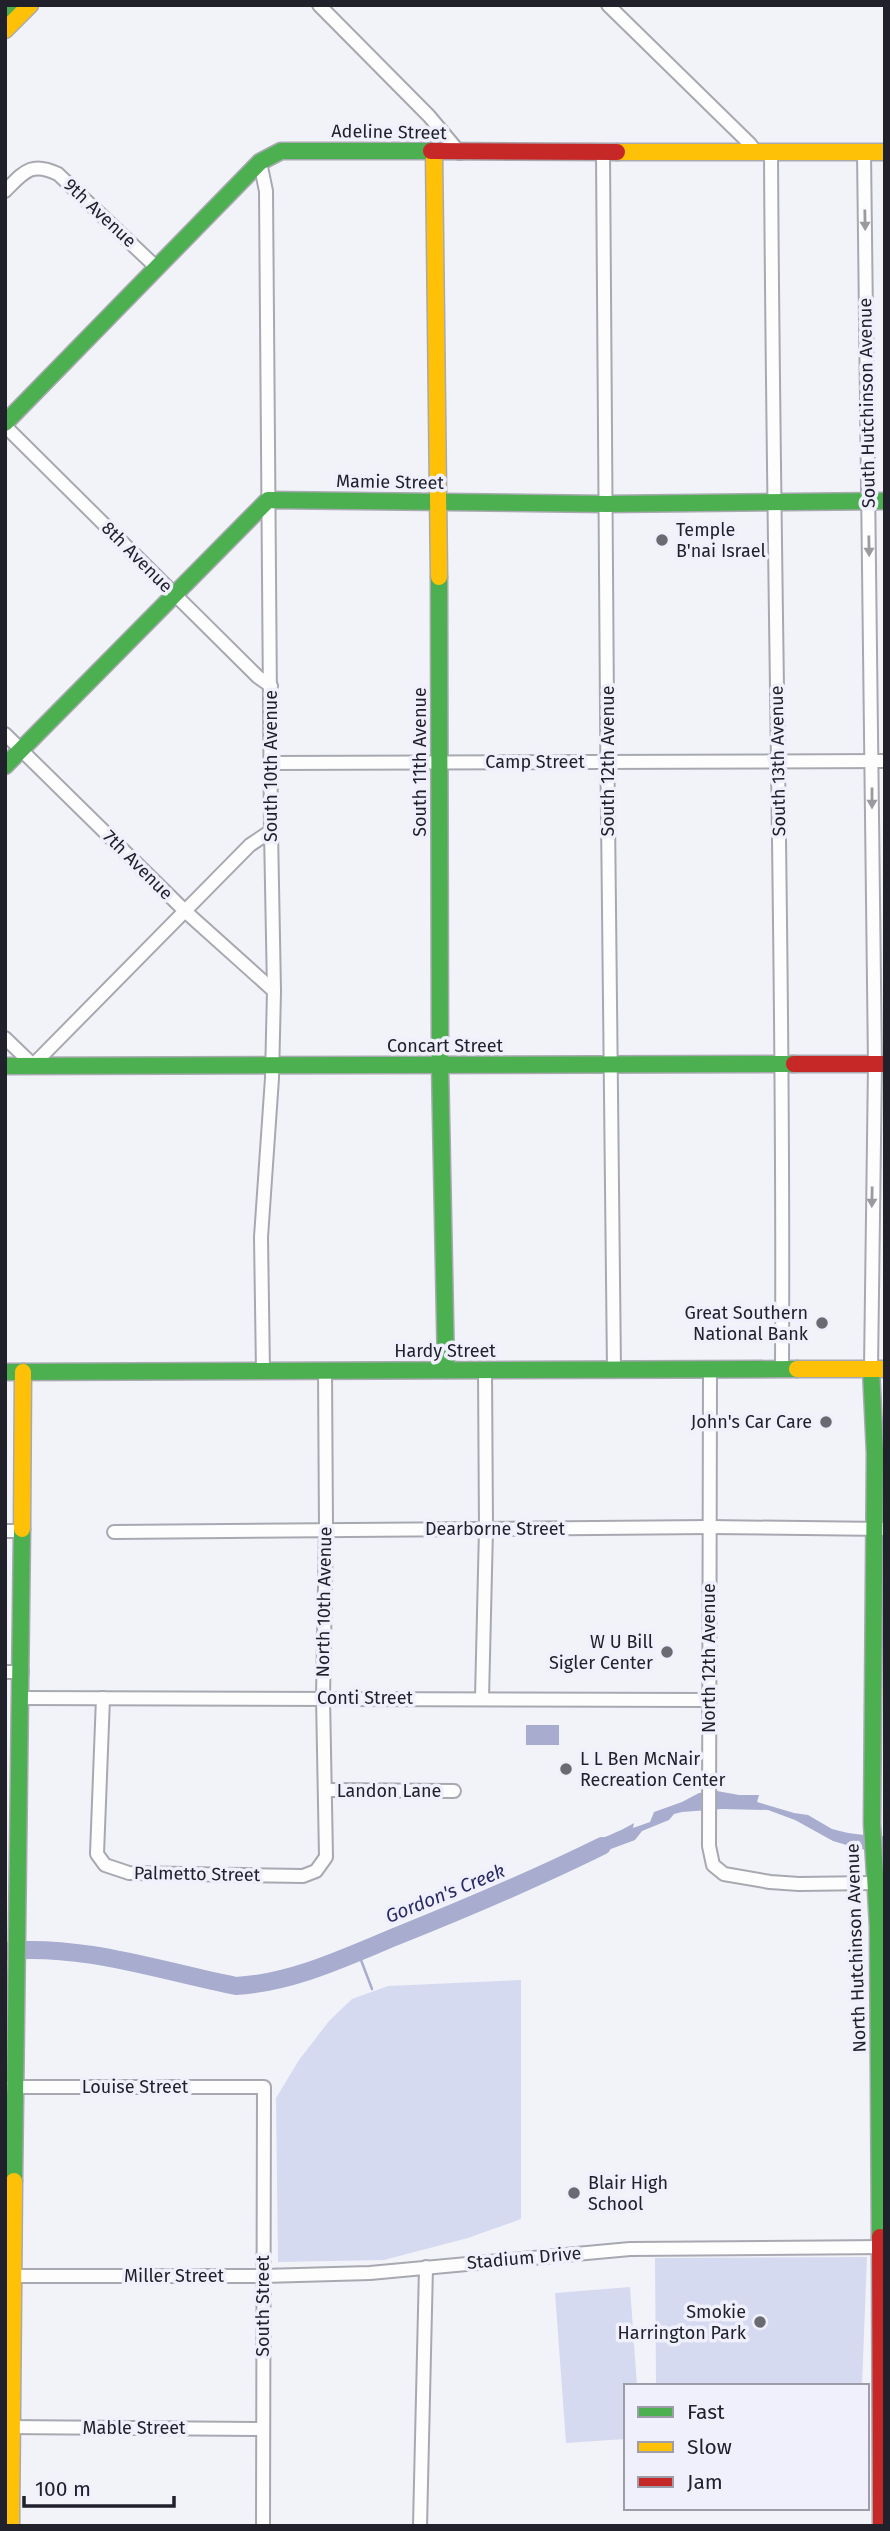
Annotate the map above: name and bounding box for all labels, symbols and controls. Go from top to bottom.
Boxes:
street label: Adeline Street [331,120,447,144]
street label: 9th Avenue [59,174,141,252]
one-way arrow [859,209,870,231]
street label: South Hutchinson Avenue [854,298,880,508]
street label: Mamie Street [336,470,445,494]
street label: 8th Avenue [97,517,177,597]
place label: Temple B'nai Israel [676,519,766,562]
marker: Temple B'nai Israel [654,532,670,548]
one-way arrow [863,535,874,557]
street label: South 13th Avenue [766,685,790,837]
street label: South 12th Avenue [597,686,619,836]
street label: South 11th Avenue [409,687,431,837]
street label: South 10th Avenue [260,690,282,842]
street label: Camp Street [485,751,585,773]
one-way arrow [866,787,878,809]
street label: 7th Avenue [99,826,177,904]
street label: Concart Street [387,1035,504,1057]
one-way arrow [866,1186,878,1208]
place label: Great Southern National Bank [684,1302,809,1345]
marker: Great Southern National Bank [814,1315,830,1331]
street label: Hardy Street [394,1340,496,1362]
place label: John's Car Care [691,1411,812,1433]
marker: John's Car Care [818,1414,834,1430]
street label: Dearborne Street [425,1518,566,1540]
street label: North 10th Avenue [312,1526,336,1678]
street label: North 12th Avenue [698,1583,720,1733]
place label: W U Bill Sigler Center [549,1631,653,1674]
marker: W U Bill Sigler Center [659,1644,675,1660]
street label: Conti Street [317,1687,413,1709]
place label: L L Ben McNair Recreation Center [580,1748,725,1791]
marker: L L Ben McNair Recreation Center [558,1761,574,1777]
street label: Landon Lane [337,1780,441,1802]
street label: North Hutchinson Avenue [841,1843,871,2053]
water label: Gordon's Creek [382,1859,508,1928]
street label: Palmetto Street [134,1862,261,1886]
street label: Louise Street [82,2076,189,2098]
place label: Blair High School [588,2172,668,2215]
marker: Blair High School [566,2185,582,2201]
street label: Stadium Drive [466,2242,582,2274]
street label: South Street [252,2255,274,2357]
street label: Miller Street [124,2265,224,2287]
place label: Smokie Harrington Park [618,2301,747,2344]
marker: Smokie Harrington Park [752,2314,768,2330]
legend [624,2384,869,2510]
text: Fast [687,2399,725,2425]
street label: Mable Street [82,2417,186,2439]
text: Slow [687,2434,732,2460]
scale bar [24,2464,175,2508]
text: Jam [687,2469,723,2495]
text: 100 m [35,2476,91,2502]

